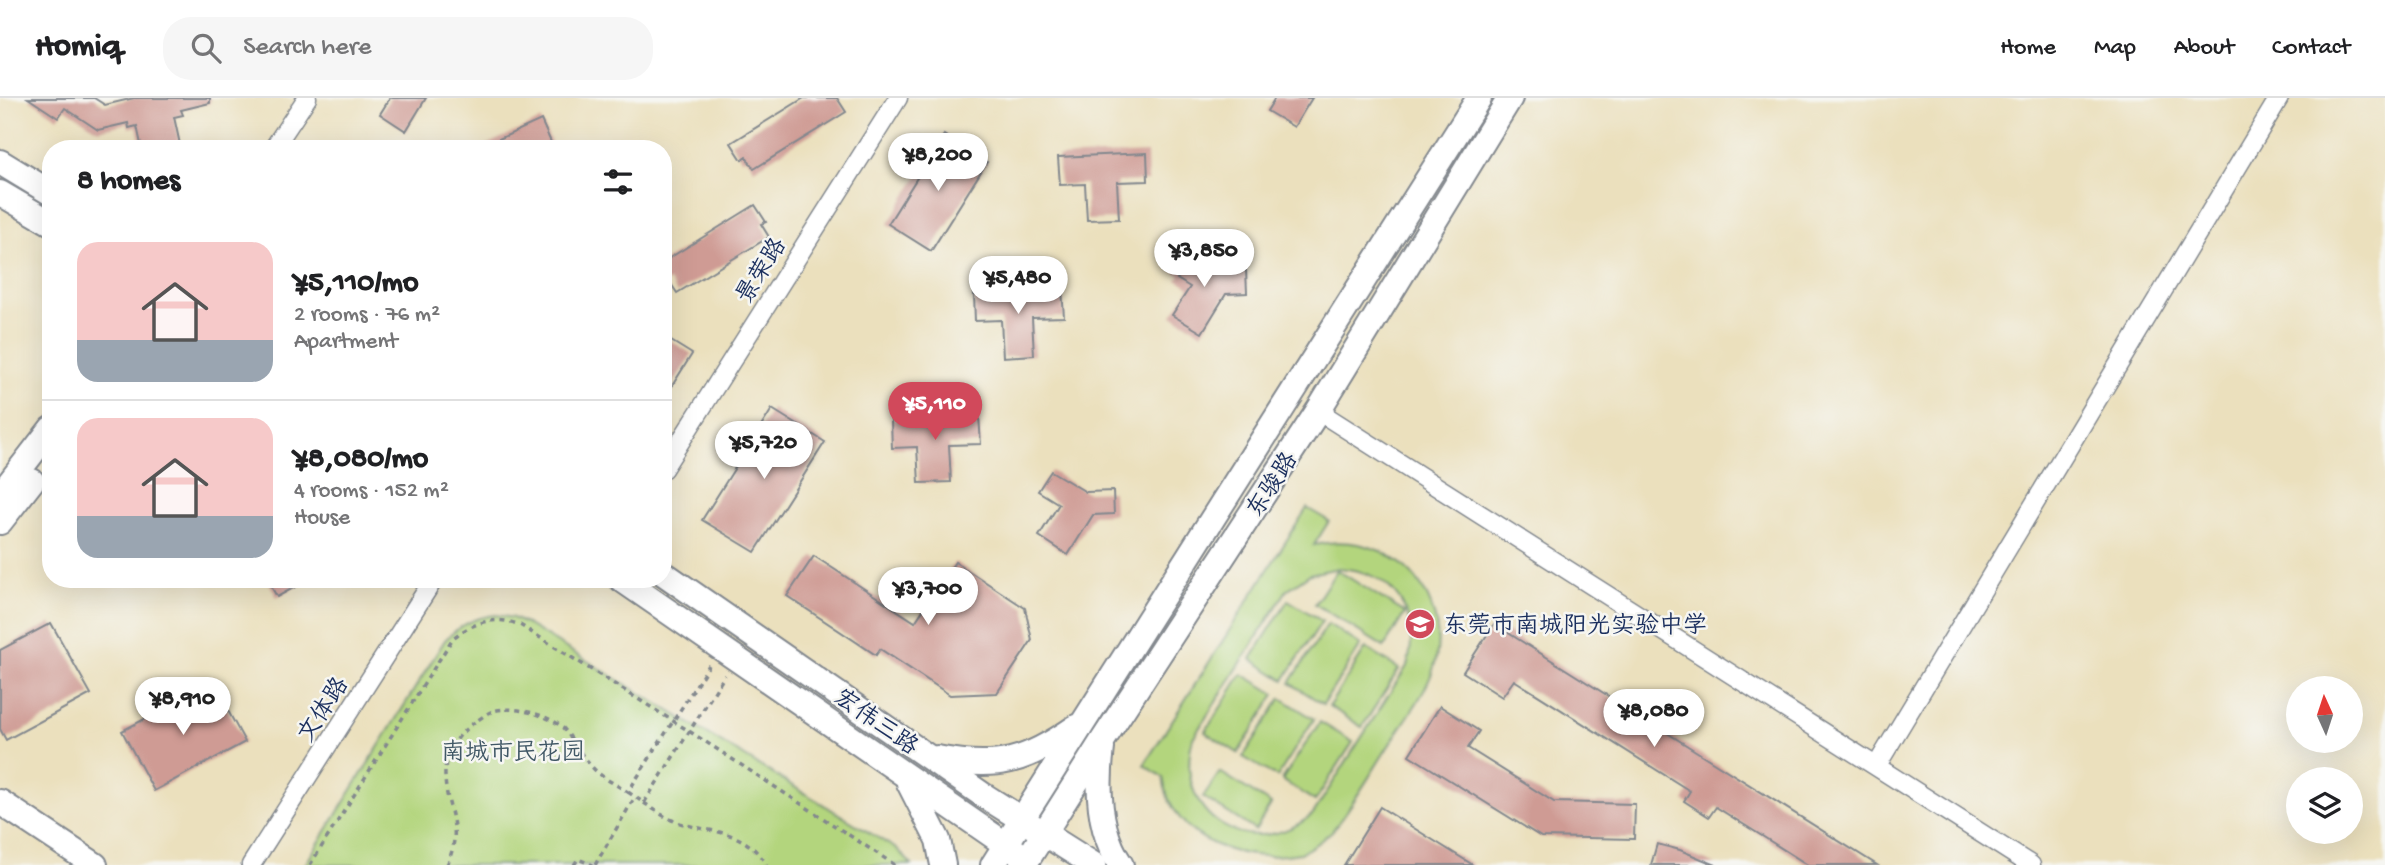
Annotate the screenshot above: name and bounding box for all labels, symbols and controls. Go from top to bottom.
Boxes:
search box [163,17,653,80]
text: Homiq [35,29,121,67]
icon: search [187,29,225,67]
text: Search here [243,33,371,64]
text: Home [2000,34,2056,63]
text: Map [2094,34,2136,63]
text: About [2174,34,2234,63]
text: Contact [2272,34,2350,63]
pin: ¥8,200 [881,134,995,193]
text: ¥8,200 [904,142,972,169]
icon: filters [599,163,637,201]
text: 8 homes [77,165,180,200]
pin: ¥3,850 [1147,230,1261,289]
street label: 景荣路 [730,233,794,310]
text: ¥3,850 [1170,238,1238,265]
pin: ¥5,480 [961,256,1075,316]
text: ¥5,480 [985,265,1051,292]
text: ¥5,110/mo [294,267,418,302]
icon: home [133,270,217,354]
text: 2 rooms · 76 m² [294,302,440,329]
text: Apartment [294,329,398,356]
pin: ¥5,110 [878,382,992,442]
text: ¥5,110 [904,391,966,418]
pin: ¥5,720 [707,422,821,481]
text: ¥5,720 [731,430,797,457]
text: ¥8,080/mo [294,443,428,478]
icon: home [133,446,217,530]
street label: 东骏路 [1240,447,1306,524]
text: 4 rooms · 152 m² [294,478,449,505]
text: House [294,505,350,532]
pin: ¥3,700 [871,568,985,627]
text: ¥3,700 [894,576,962,603]
school or university icon: 东莞市南城阳光实验中学 [1403,607,1437,641]
place label: 东莞市南城阳光实验中学 [1443,612,1707,642]
street label: 文体路 [291,672,357,749]
north arrow [2286,676,2362,752]
map controls [2286,676,2363,844]
pin: ¥8,910 [126,678,240,737]
street label: 宏伟三路 [827,683,924,763]
text: ¥8,910 [151,686,215,713]
pin: ¥8,080 [1597,690,1711,749]
text: ¥8,080 [1619,698,1689,725]
park label: 南城市民花园 [441,739,585,769]
button: layers [2286,767,2363,844]

